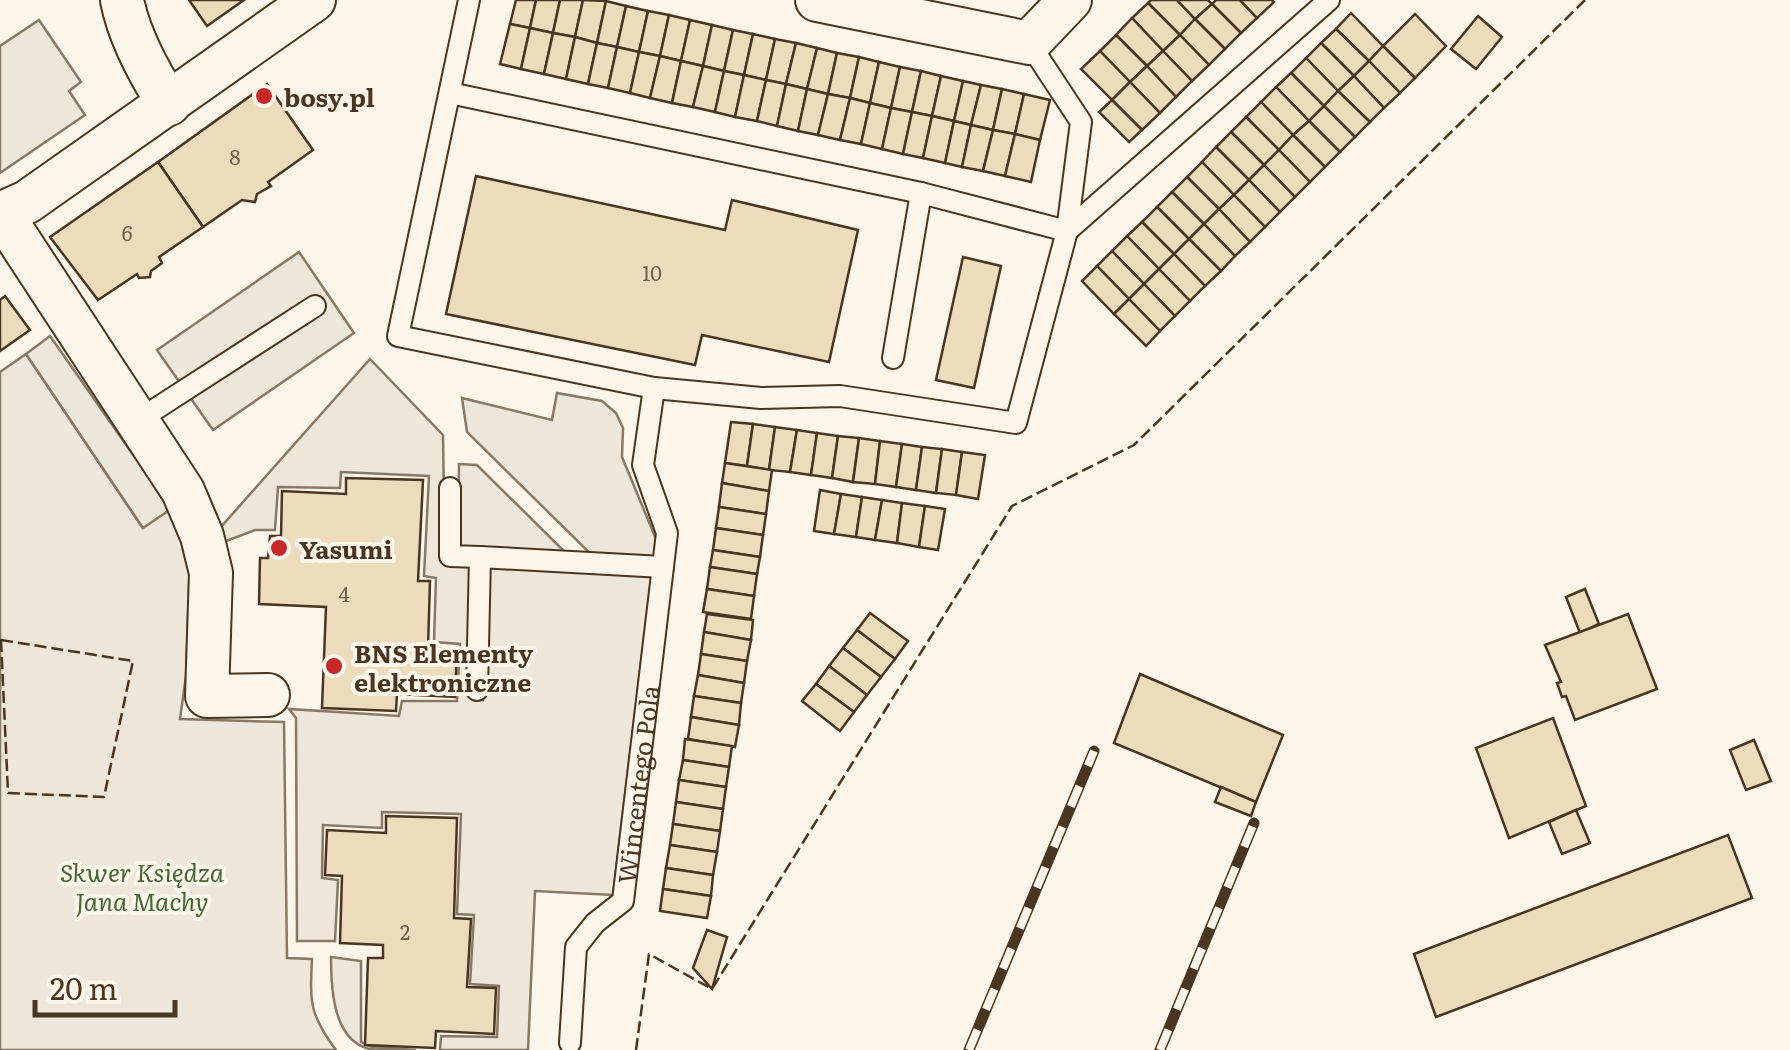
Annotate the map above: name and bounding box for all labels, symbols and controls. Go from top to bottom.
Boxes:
place label: bosy.pl [284,78,375,115]
marker: bosy.pl [253,85,275,107]
house number: 8 [229,141,241,171]
house number: 6 [122,217,133,247]
house number: 10 [642,257,662,287]
place label: Yasumi [299,530,393,567]
marker: Yasumi [268,537,290,559]
house number: 4 [338,578,350,608]
place label: BNS Elementy elektroniczne [354,634,534,700]
marker: BNS Elementy elektroniczne [323,655,345,677]
street label: Wincentego Pola [607,682,667,886]
park label: Skwer Księdza Jana Machy [60,853,225,919]
house number: 2 [400,916,410,946]
scale bar [35,955,175,1017]
text: 20 m [50,965,118,1009]

